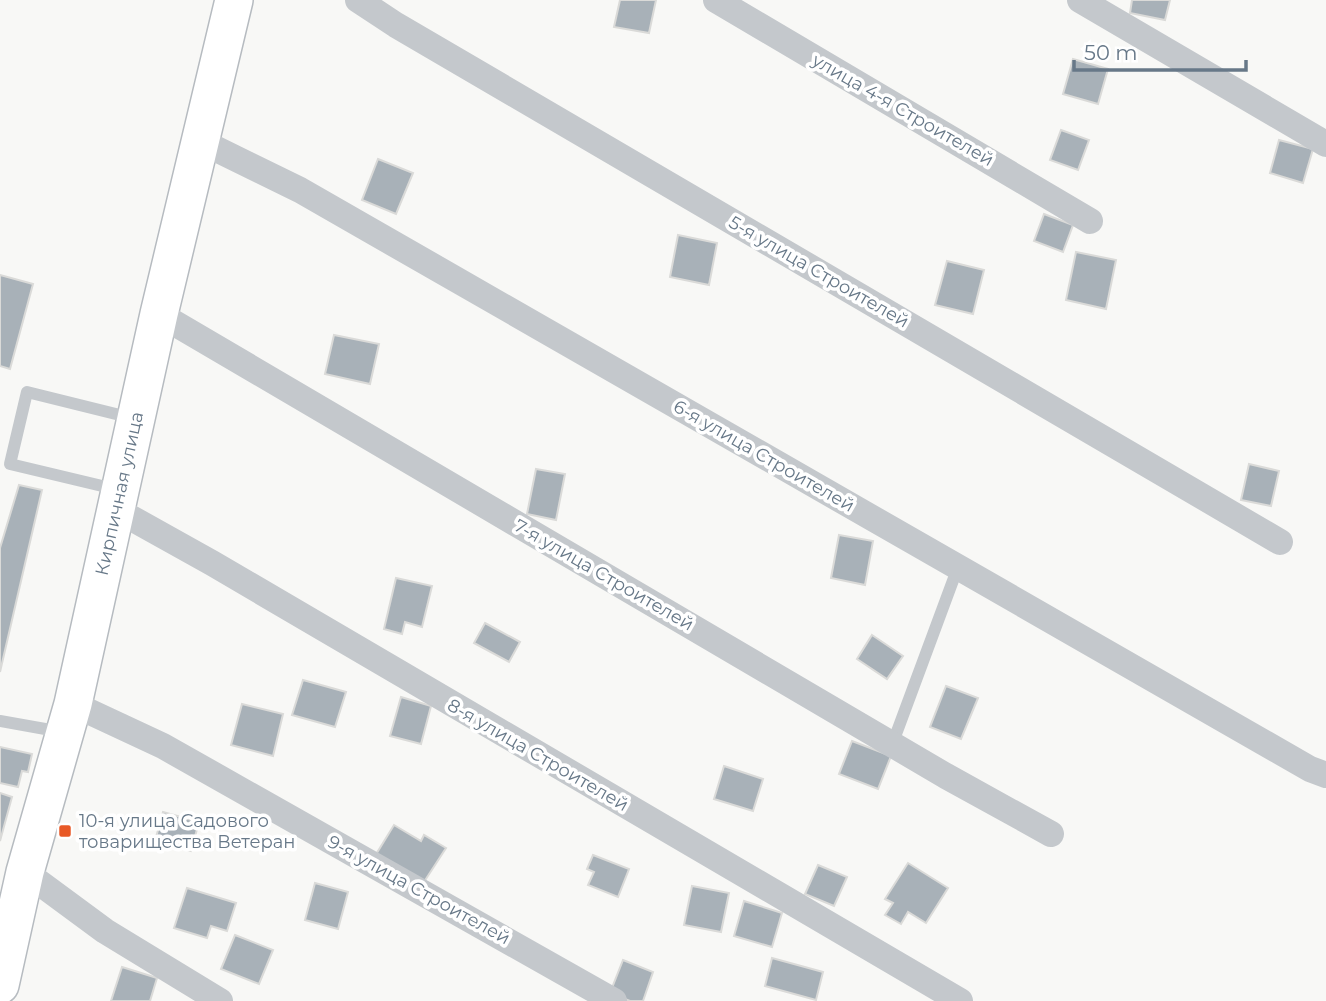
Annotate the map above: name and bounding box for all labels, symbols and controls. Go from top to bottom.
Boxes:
scale bar [1074,28,1246,72]
text: 50 m [1084,40,1138,65]
street label: улица 4-я Строителей [807,48,998,171]
street label: 5-я улица Строителей [725,211,913,333]
street label: 6-я улица Строителей [670,395,858,517]
street label: Кирпичная улица [91,410,148,577]
street label: 7-я улица Строителей [510,514,698,636]
street label: 8-я улица Строителей [443,694,633,816]
place label: 10-я улица Садового товарищества Ветеран [79,810,296,853]
marker: 10-я улица Садового товарищества Ветеран [57,823,73,839]
street label: 9-я улица Строителей [324,831,514,949]

